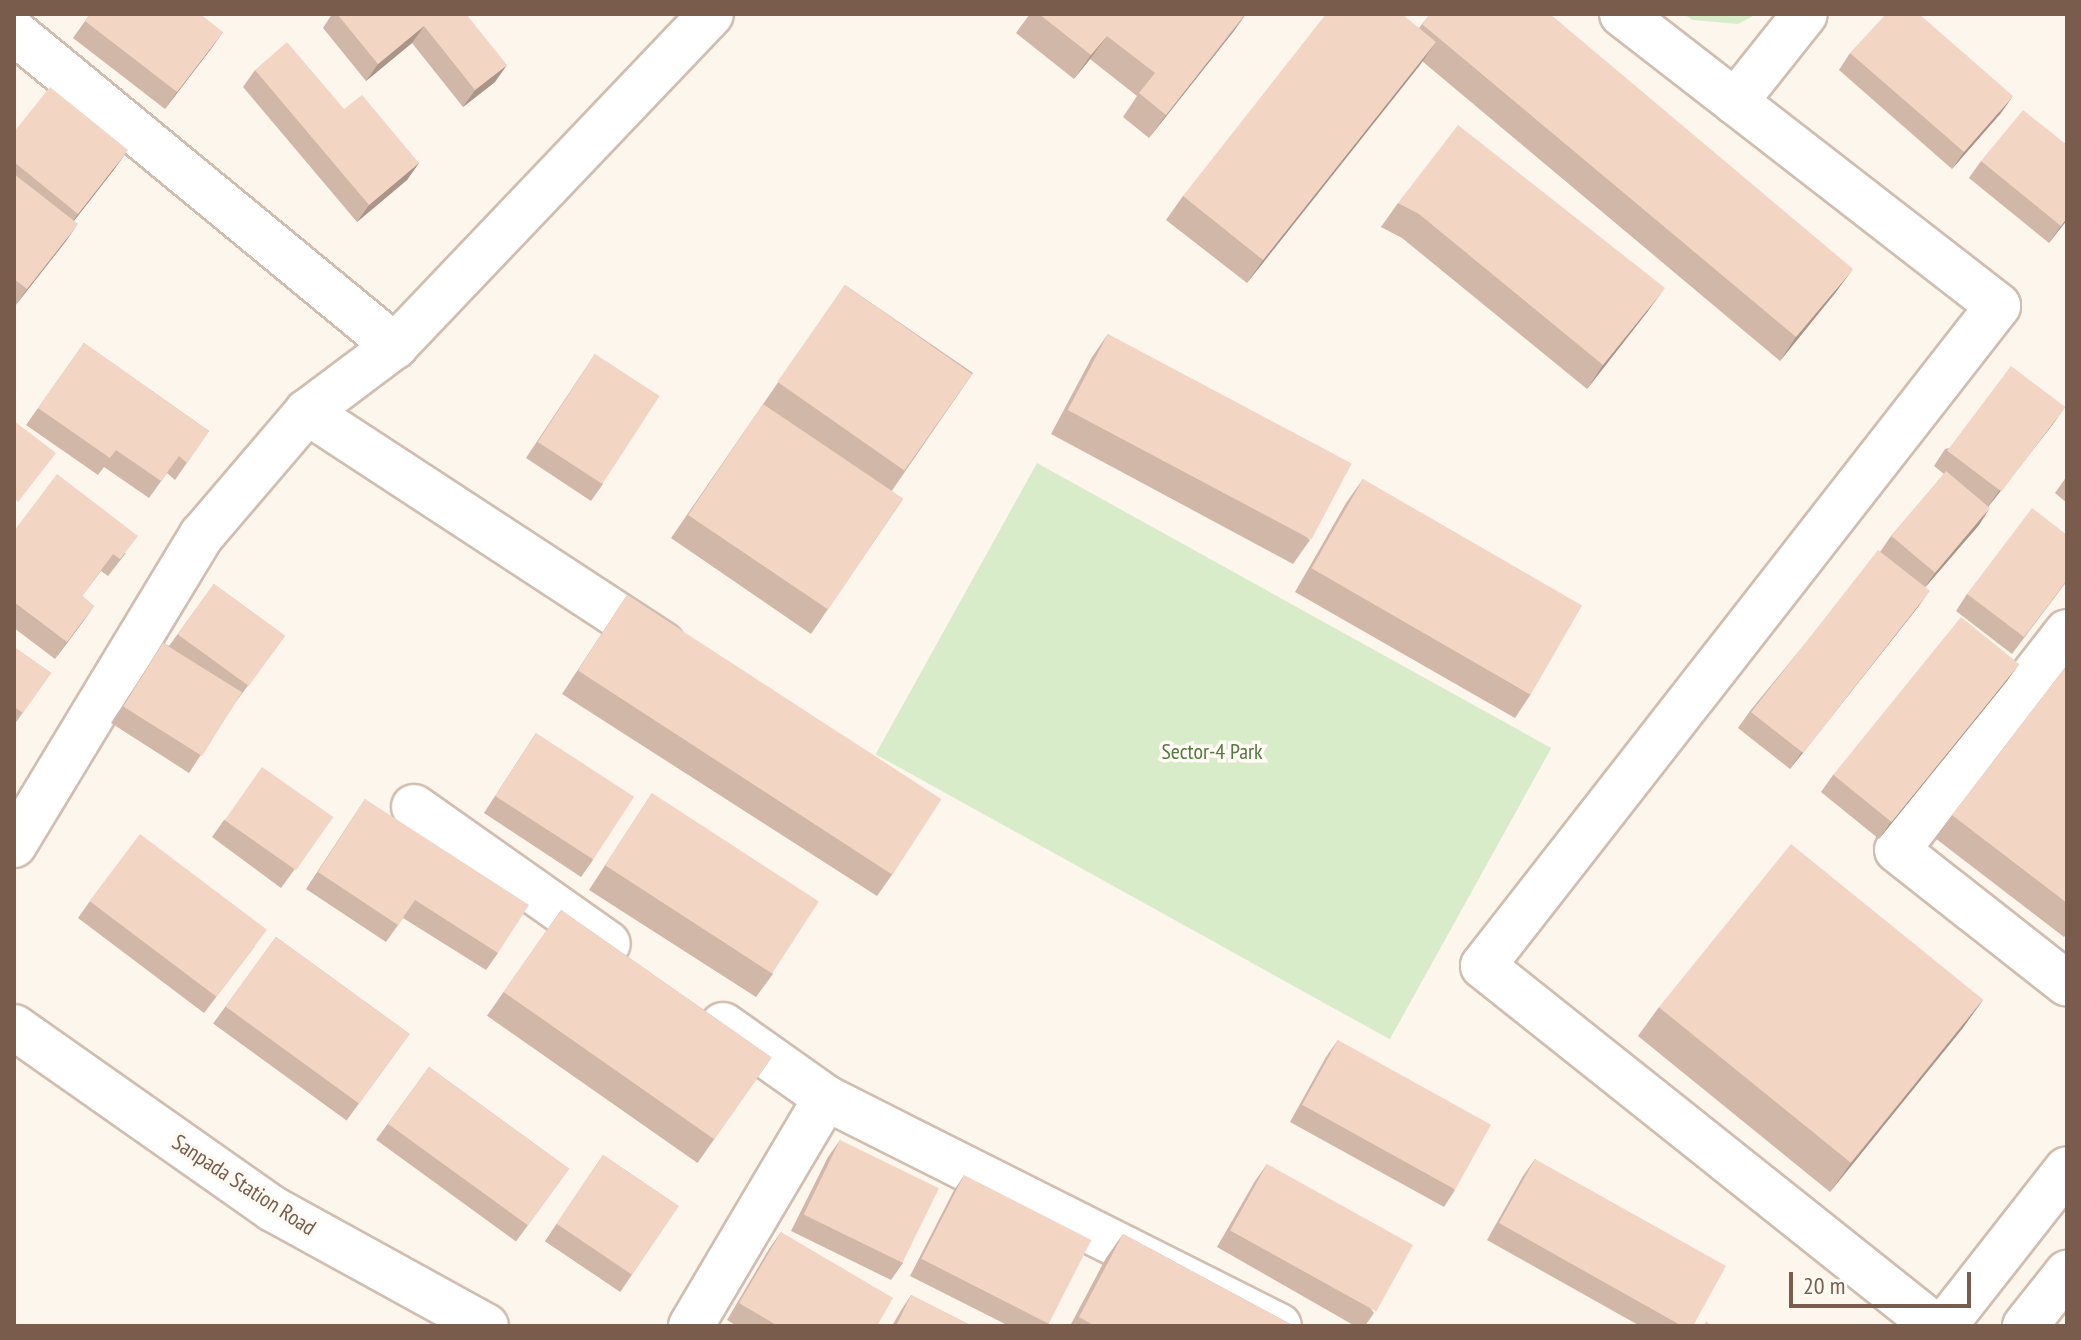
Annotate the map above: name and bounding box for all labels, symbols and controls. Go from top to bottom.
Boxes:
park label: Sector-4 Park [1161,739,1263,765]
street label: Sanpada Station Road [167,1129,321,1241]
scale bar [1793,1256,1975,1306]
text: 20 m [1803,1270,1845,1301]

